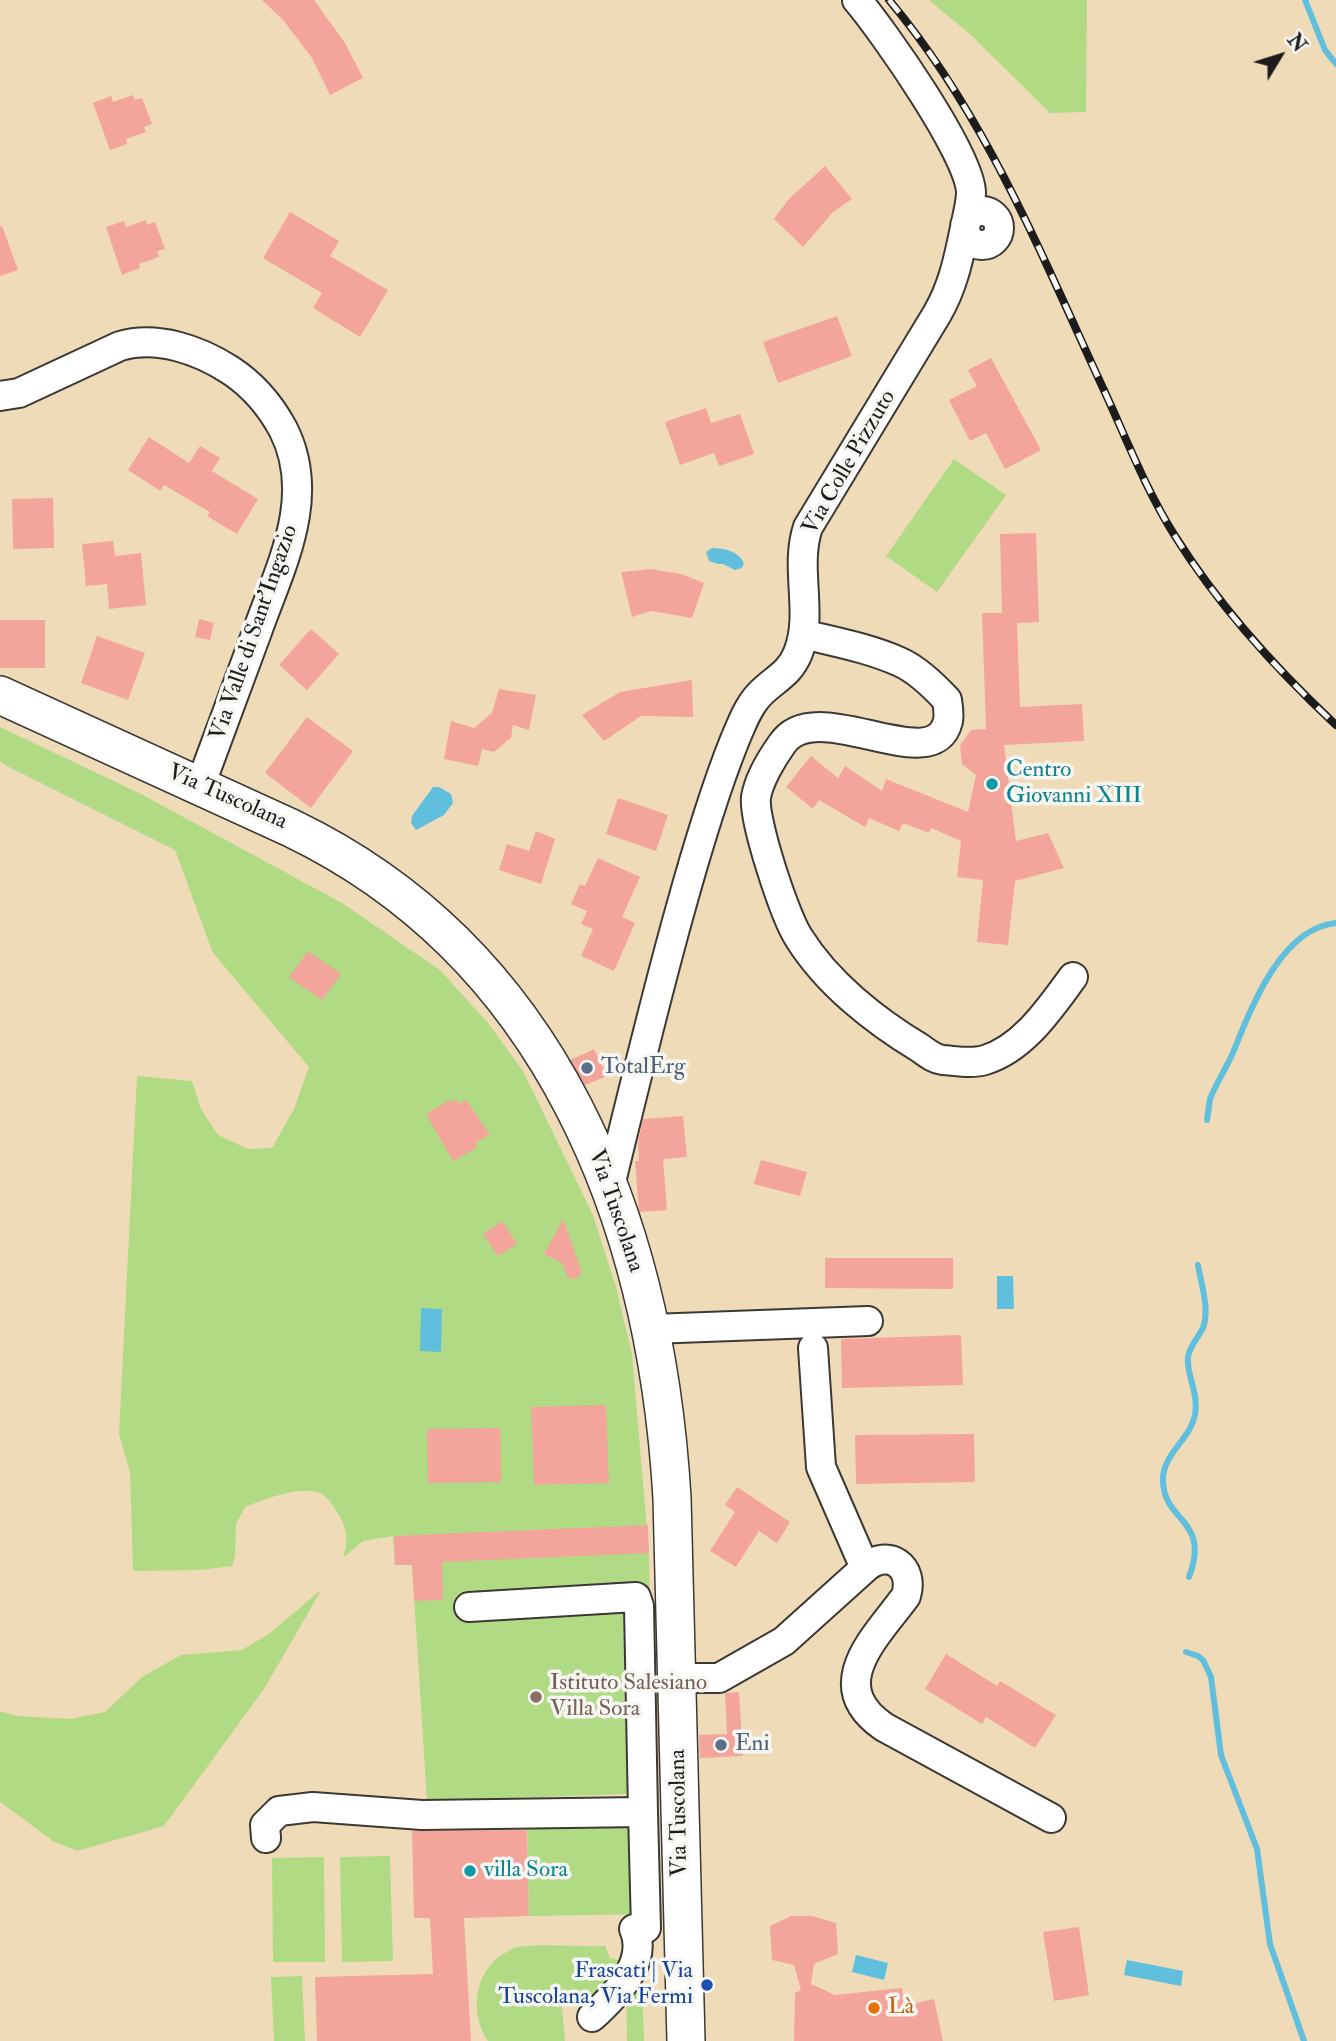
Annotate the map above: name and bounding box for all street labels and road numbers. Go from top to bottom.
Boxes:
street label: Via Colle Pizzuto [797,386,903,540]
street label: Via Valle di Sant'Ingazio [205,522,305,744]
street label: Via Tuscolana [163,759,291,837]
street label: Via Tuscolana [581,1146,649,1276]
street label: Via Tuscolana [665,1749,695,1877]

